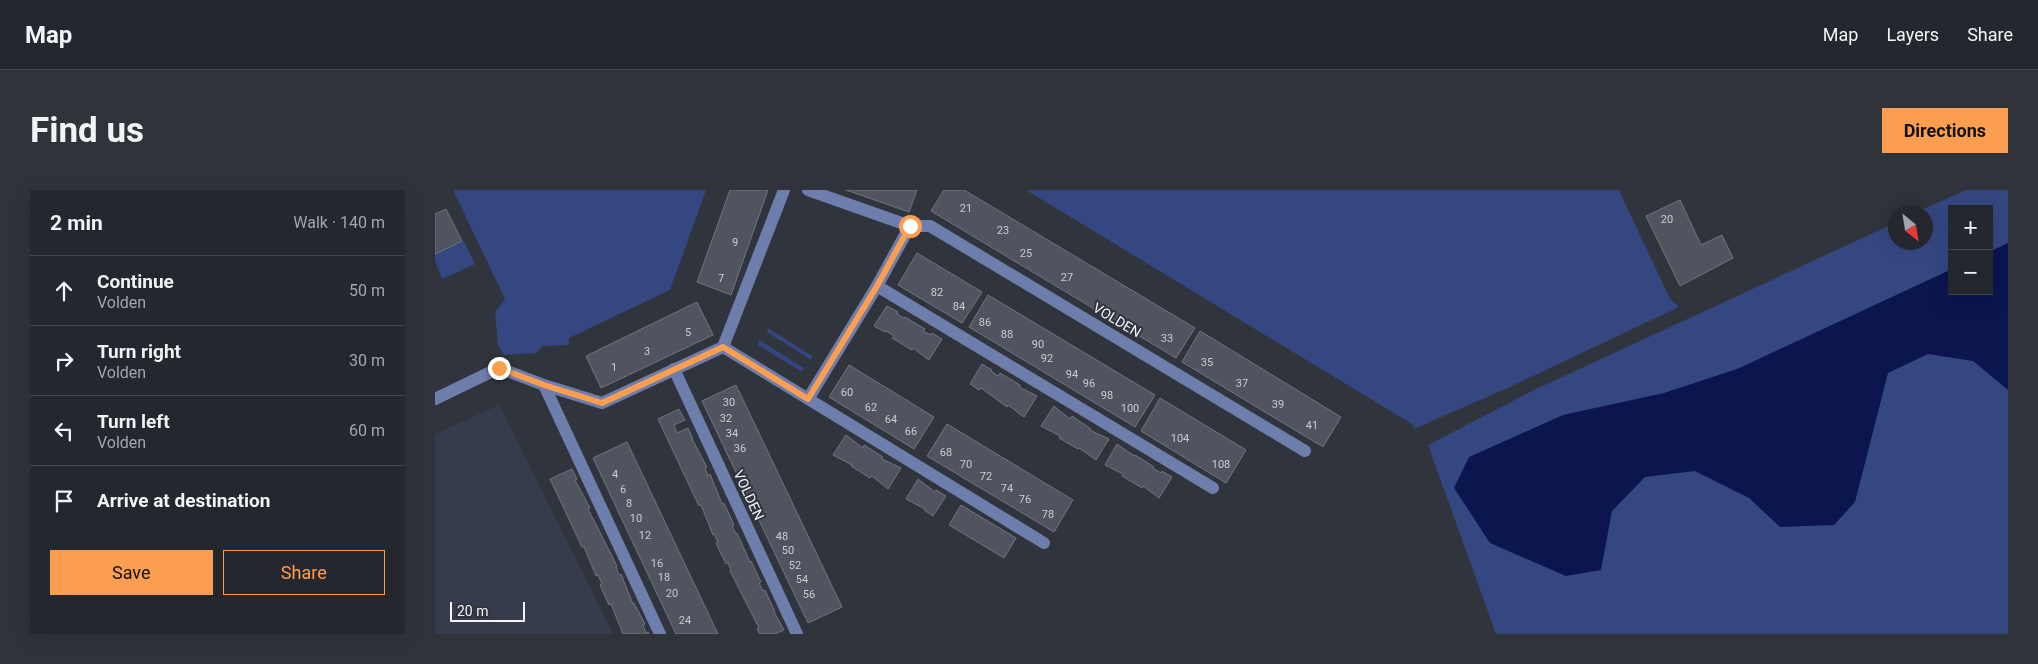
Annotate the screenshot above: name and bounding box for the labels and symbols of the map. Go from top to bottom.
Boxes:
house number: 21 [960,202,972,215]
north arrow [1888,205,1933,250]
house number: 20 [1661,213,1673,226]
route start [899,215,922,238]
house number: 23 [997,224,1009,237]
house number: 9 [732,236,738,249]
house number: 25 [1020,247,1032,260]
house number: 27 [1061,271,1073,284]
house number: 7 [718,272,724,285]
house number: 82 [931,286,943,299]
street label: VOLDEN [1090,299,1144,341]
house number: 84 [953,300,965,313]
house number: 86 [979,316,991,329]
house number: 5 [685,326,691,339]
house number: 88 [1001,328,1013,341]
house number: 33 [1161,332,1173,345]
house number: 90 [1032,338,1044,351]
house number: 3 [644,345,650,358]
house number: 92 [1041,352,1053,365]
house number: 35 [1201,356,1213,369]
route end [488,357,511,380]
house number: 1 [611,361,617,374]
house number: 94 [1066,368,1078,381]
house number: 96 [1083,377,1095,390]
house number: 37 [1236,377,1248,390]
house number: 60 [841,386,853,399]
house number: 98 [1101,389,1113,402]
house number: 30 [723,396,735,409]
house number: 39 [1272,398,1284,411]
house number: 62 [865,401,877,414]
house number: 100 [1121,402,1139,415]
house number: 32 [720,412,732,425]
house number: 64 [885,413,897,426]
house number: 41 [1306,419,1318,432]
house number: 66 [905,425,917,438]
house number: 34 [726,427,738,440]
house number: 104 [1171,432,1189,445]
house number: 36 [734,442,746,455]
house number: 68 [940,446,952,459]
house number: 70 [960,458,972,471]
house number: 108 [1212,458,1230,471]
house number: 4 [612,468,618,481]
street label: VOLDEN [731,468,767,522]
house number: 72 [980,470,992,483]
house number: 74 [1001,482,1013,495]
house number: 6 [620,483,626,496]
house number: 76 [1019,493,1031,506]
house number: 8 [626,497,632,510]
house number: 78 [1042,508,1054,521]
house number: 10 [630,512,642,525]
house number: 12 [639,529,651,542]
house number: 48 [776,530,788,543]
house number: 50 [782,544,794,557]
house number: 16 [651,557,663,570]
house number: 52 [789,559,801,572]
house number: 18 [658,571,670,584]
house number: 54 [796,573,808,586]
house number: 20 [666,587,678,600]
house number: 56 [803,588,815,601]
scale bar [450,599,525,622]
house number: 24 [679,614,691,627]

